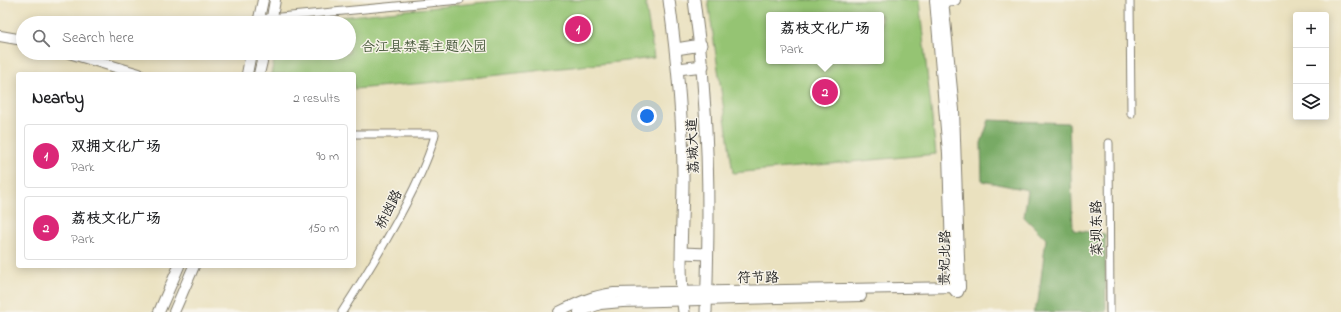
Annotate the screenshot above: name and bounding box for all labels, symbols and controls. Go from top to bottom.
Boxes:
popup [766,12,884,64]
map controls [1293,12,1329,120]
button: + [1293,12,1329,48]
pin: 1 [565,14,591,44]
search box [16,16,356,60]
text: 荔枝文化广场 [780,18,870,40]
icon: search [30,27,52,49]
text: Search here [62,27,134,49]
park label: 合江县禁毒主题公园 [361,37,487,58]
text: Park [780,40,803,59]
button: − [1293,48,1329,84]
pin: 2 [812,77,838,107]
button: layers [1293,84,1329,120]
text: Nearby [32,86,84,111]
text: 2 results [293,89,340,108]
your location [637,106,657,126]
street label: 荔城大道 [682,118,705,174]
text: 双拥文化广场 [71,136,161,158]
text: 1 [44,147,48,166]
text: 90 m [316,147,339,166]
text: Park [71,158,95,177]
street label: 桥凼路 [370,186,408,233]
street label: 菜坝东路 [1087,200,1108,256]
text: 荔枝文化广场 [71,208,161,230]
text: 2 [43,219,49,238]
text: 150 m [308,219,339,238]
text: Park [71,230,95,249]
street label: 贵妃北路 [935,230,956,286]
street label: 符节路 [737,268,779,289]

